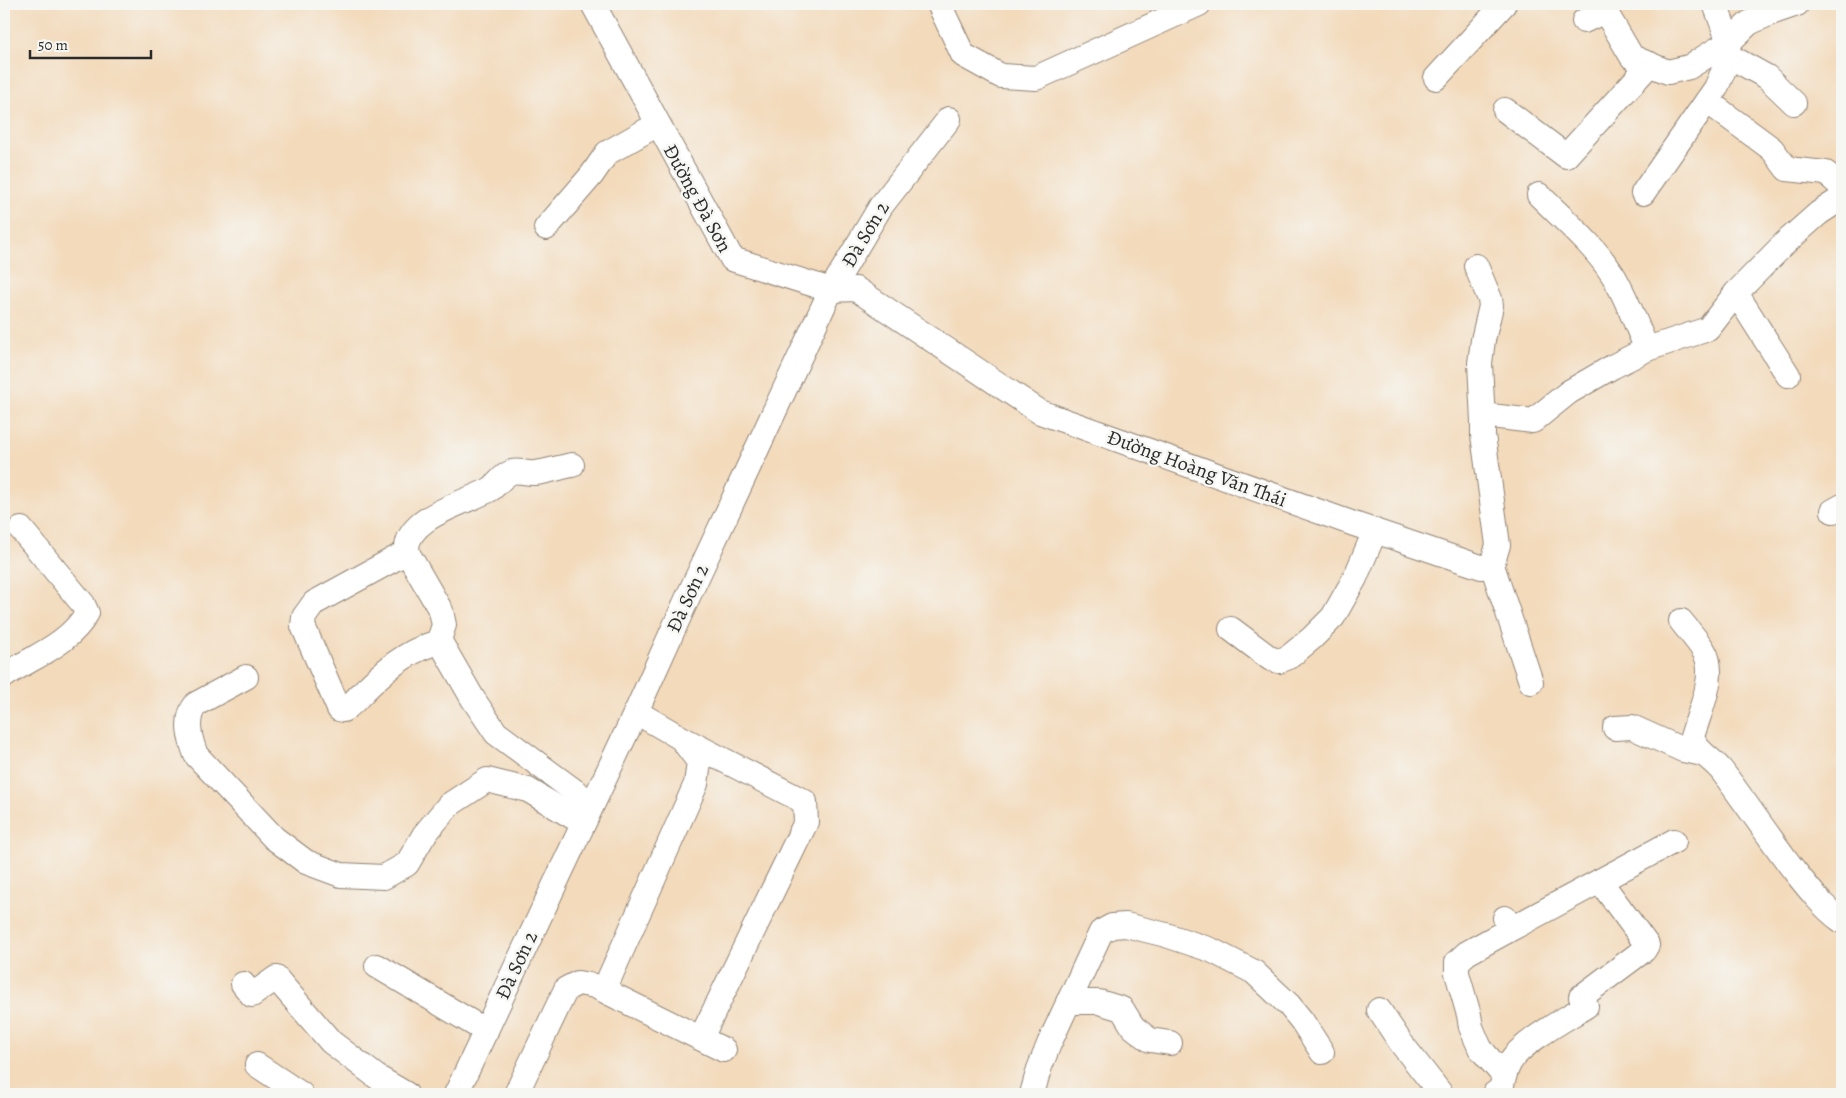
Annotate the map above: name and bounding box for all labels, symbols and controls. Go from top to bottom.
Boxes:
scale bar [30,28,151,60]
text: 50 m [38,35,68,55]
street label: Đường Đà Sơn [657,139,738,257]
street label: Đà Sơn 2 [835,196,896,272]
street label: Đường Hoàng Văn Thái [1103,423,1290,513]
street label: Đà Sơn 2 [660,559,715,637]
street label: Đà Sơn 2 [489,926,544,1004]

